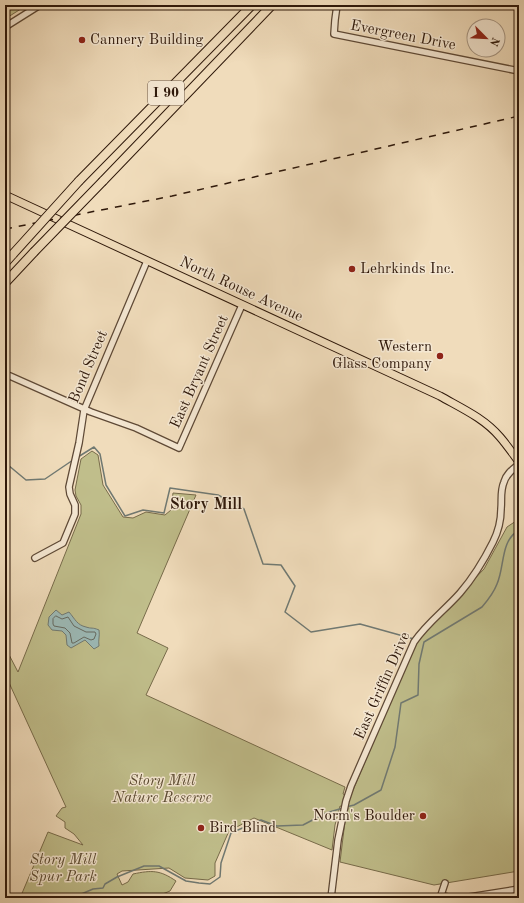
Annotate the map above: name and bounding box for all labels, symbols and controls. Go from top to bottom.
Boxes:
street label: Evergreen Drive [349,18,457,54]
north arrow [466,18,506,58]
place label: Cannery Building [90,33,203,48]
marker: Cannery Building [77,35,87,45]
text: N [487,35,500,48]
road number: I 90 [148,81,184,105]
street label: North Rouse Avenue [177,255,305,325]
place label: Lehrkinds Inc. [360,262,455,277]
marker: Lehrkinds Inc. [347,264,357,274]
street label: East Bryant Street [168,313,232,431]
street label: Bond Street [67,328,111,406]
place label: Western Glass Company [332,340,432,372]
marker: Western Glass Company [435,351,445,361]
district label: Story Mill [170,497,242,513]
street label: East Griffin Drive [353,630,413,742]
park label: Story Mill Nature Reserve [111,774,212,806]
place label: Norm's Boulder [313,809,415,824]
marker: Norm's Boulder [418,811,428,821]
place label: Bird Blind [209,821,276,836]
marker: Bird Blind [196,823,206,833]
park label: Story Mill Spur Park [29,853,97,885]

